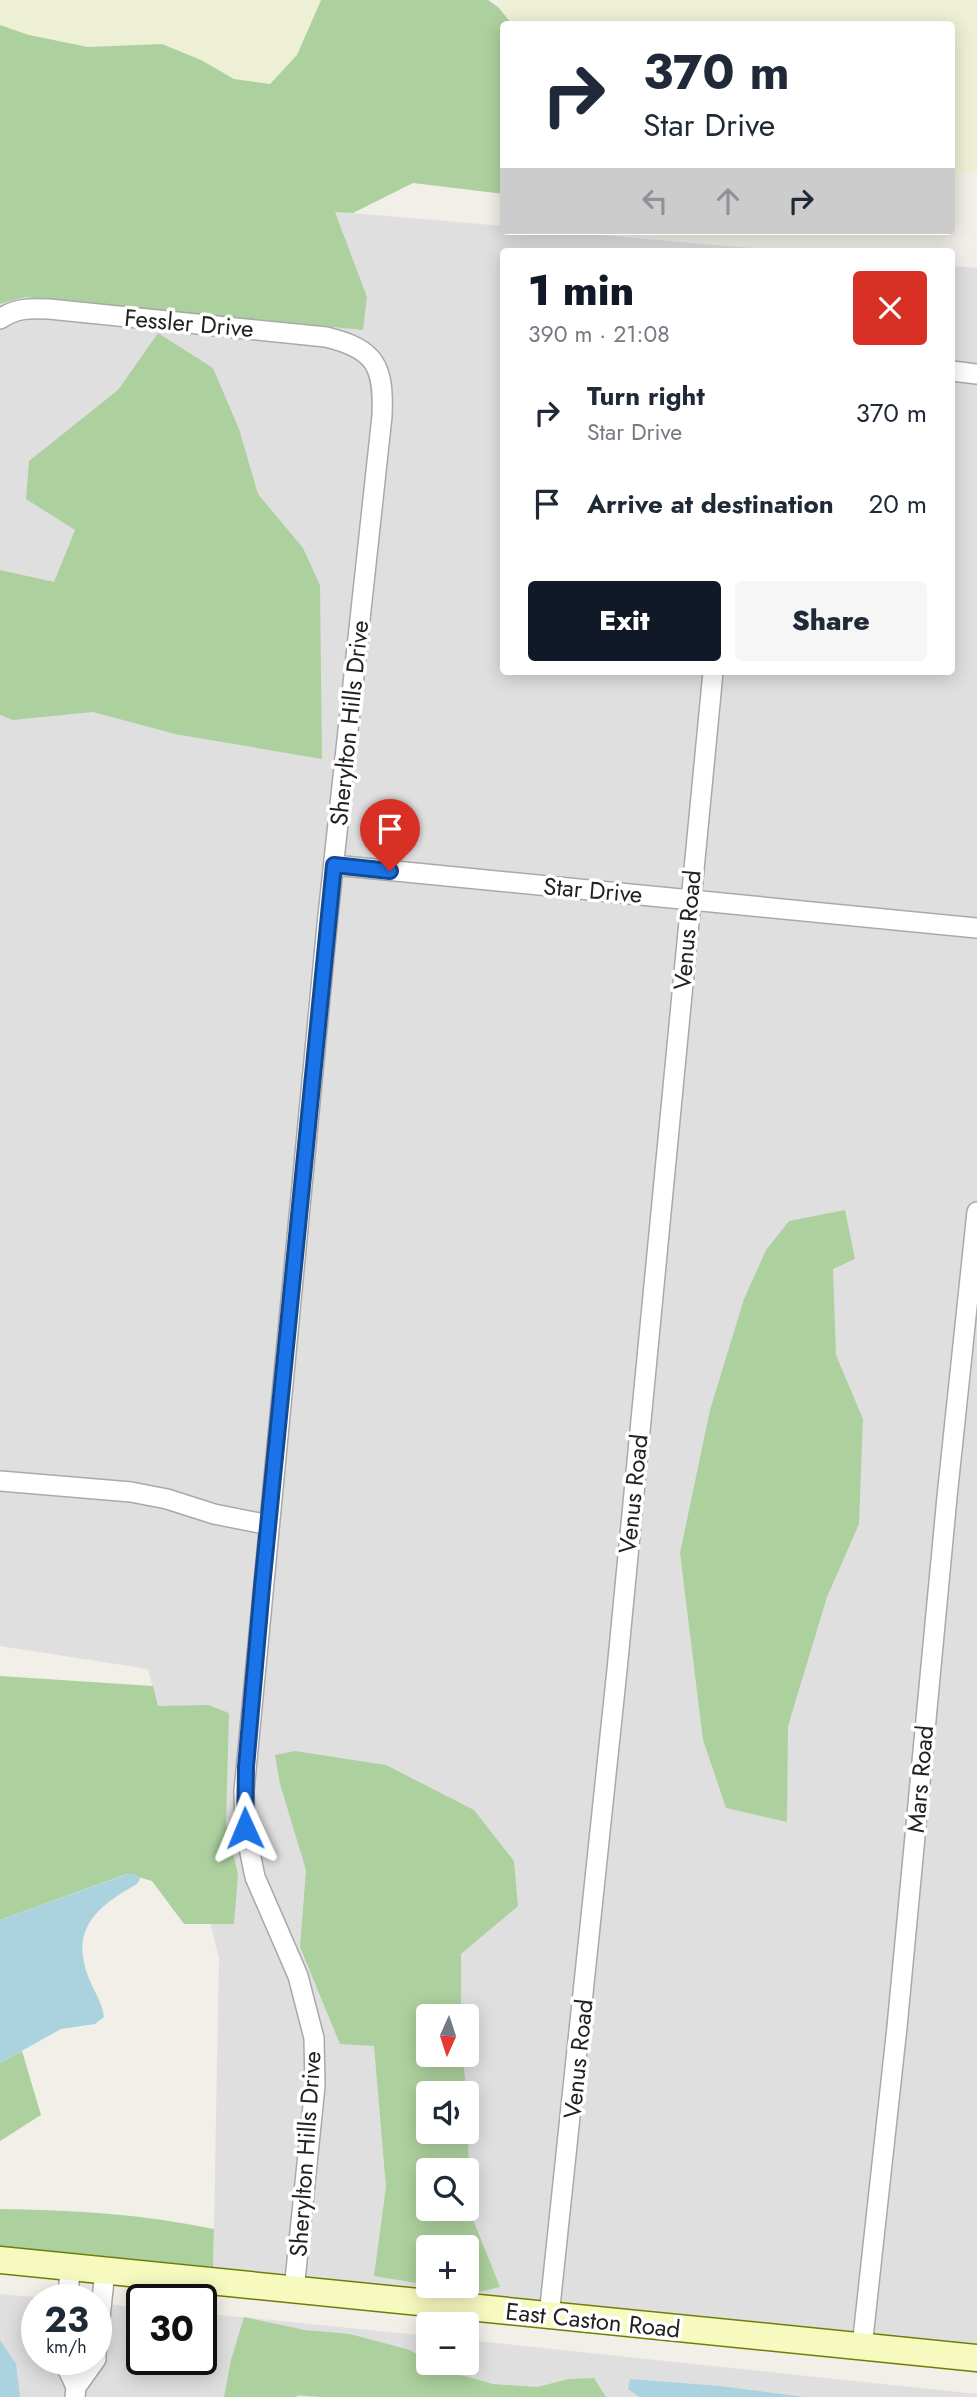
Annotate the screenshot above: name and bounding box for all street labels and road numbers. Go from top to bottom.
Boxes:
street label: Fessler Drive [123,300,255,346]
street label: Sherylton Hills Drive [321,618,377,828]
street label: Star Drive [542,868,644,912]
street label: Venus Road [664,869,710,991]
street label: Venus Road [609,1432,657,1556]
street label: Mars Road [898,1724,942,1834]
street label: Venus Road [554,1997,602,2121]
street label: Sherylton Hills Drive [280,2050,330,2258]
street label: East Caston Road [504,2293,682,2347]

